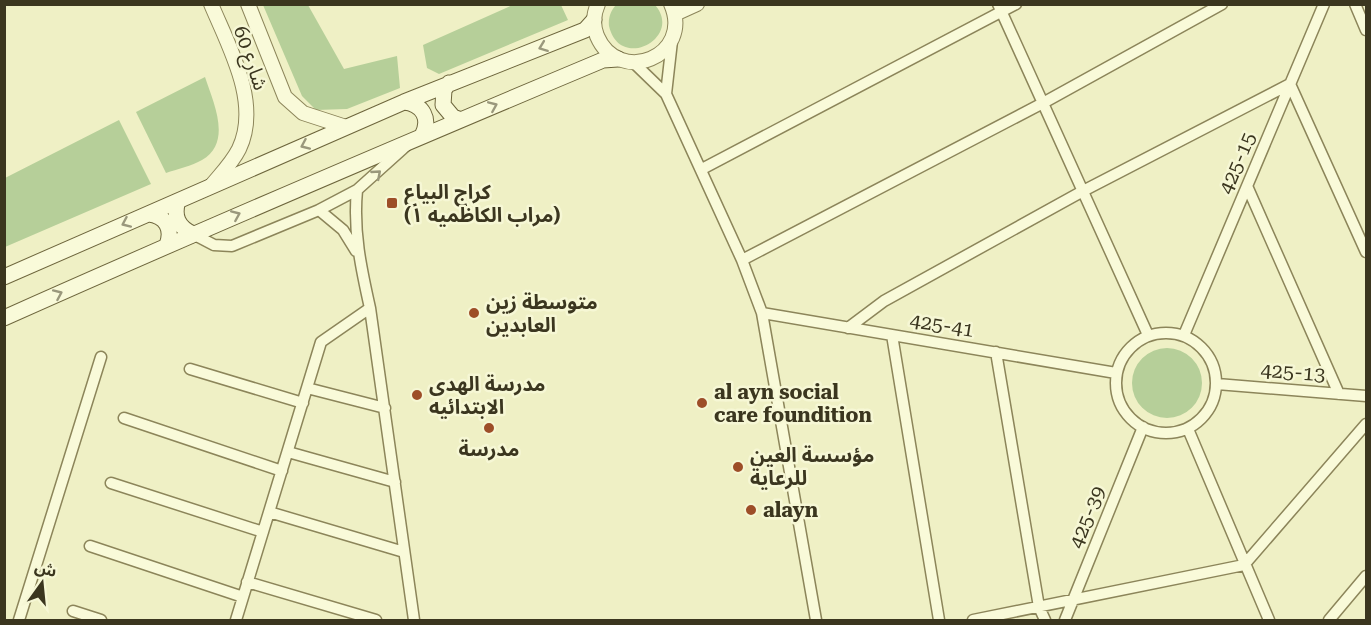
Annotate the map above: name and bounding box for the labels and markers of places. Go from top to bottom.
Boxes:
place label: كراج البياع (مراب الكاظميه ١) [404,180,560,227]
marker: كراج البياع (مراب الكاظميه ١) [385,196,399,210]
place label: متوسطة زين العابدين [486,290,598,337]
marker: متوسطة زين العابدين [467,306,481,320]
place label: مدرسة الهدى الابتدائيه [429,372,545,419]
place label: al ayn social care foundition [714,380,872,427]
marker: مدرسة الهدى الابتدائيه [410,388,424,402]
marker: al ayn social care foundition [695,396,709,410]
marker: مدرسة [482,421,496,435]
place label: مدرسة [459,437,519,461]
place label: مؤسسة العين للرعاية [750,443,874,490]
marker: مؤسسة العين للرعاية [731,460,745,474]
place label: alayn [763,498,819,522]
marker: alayn [744,503,758,517]

